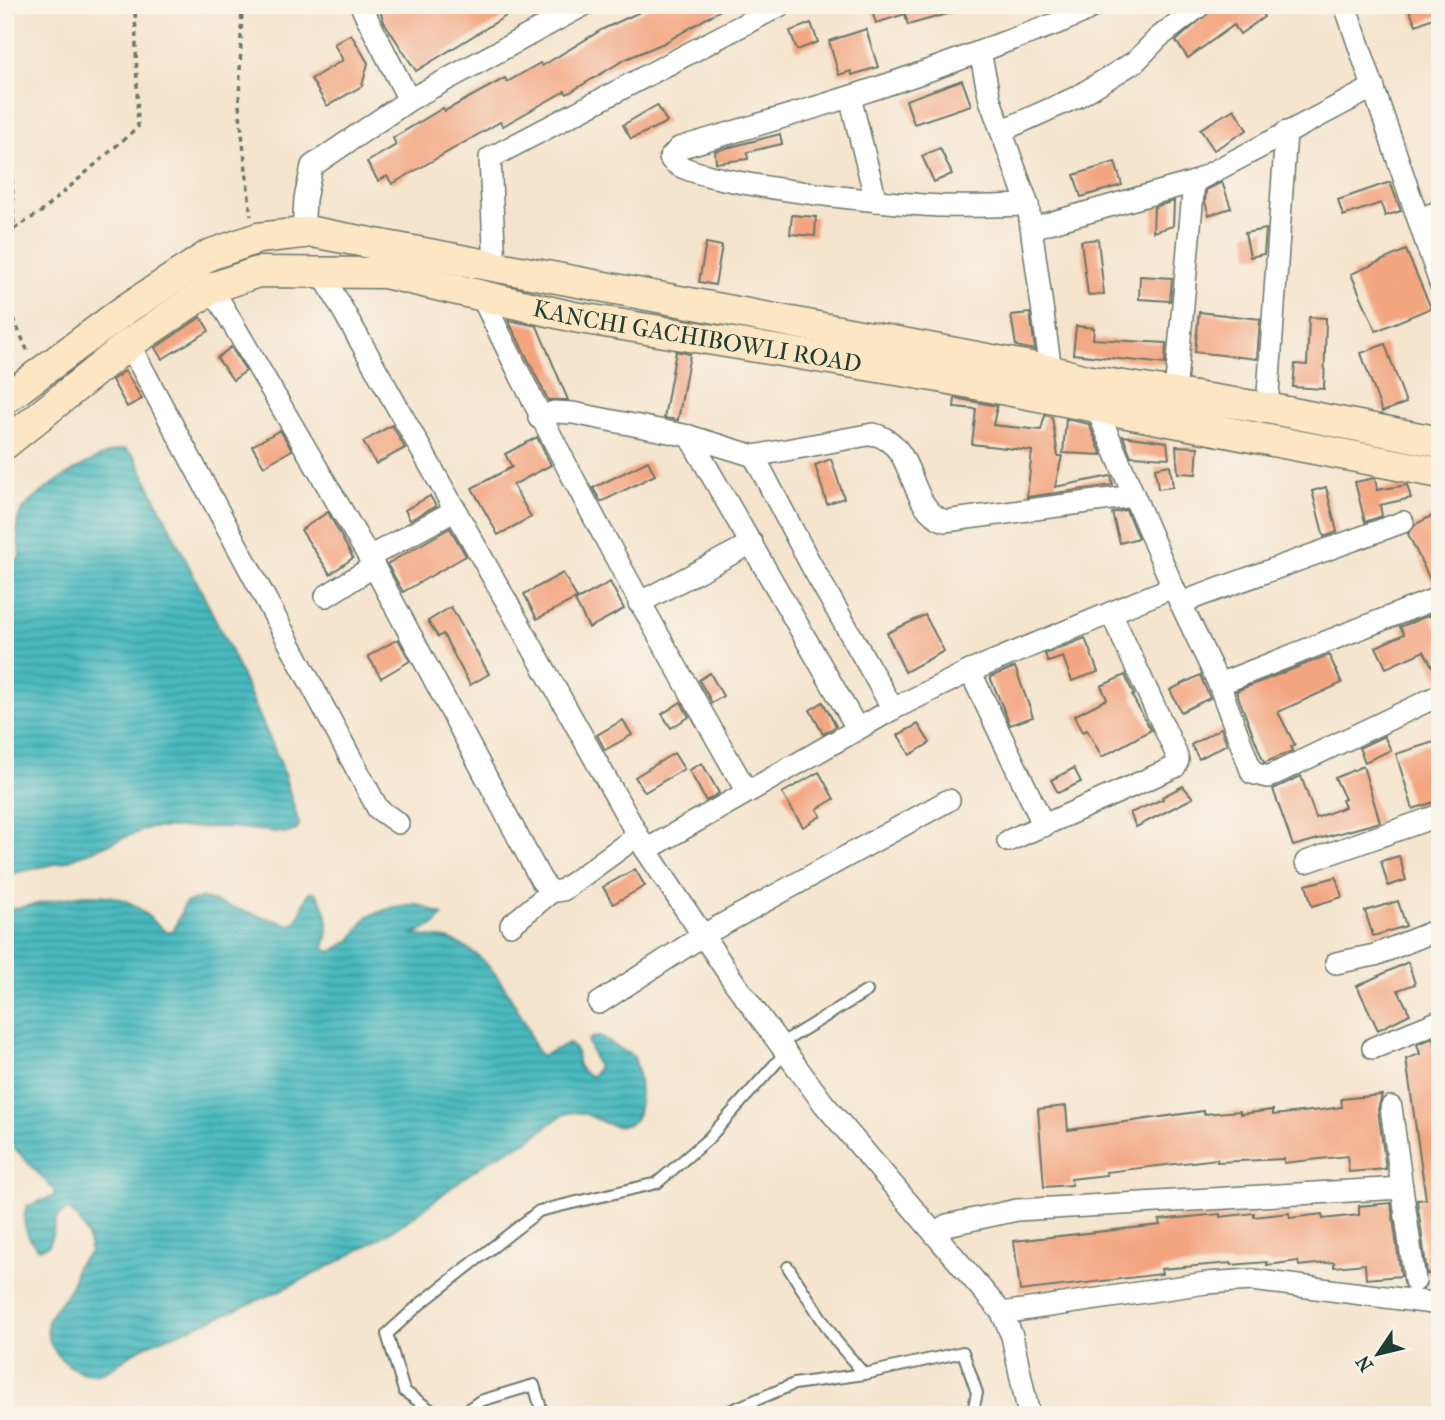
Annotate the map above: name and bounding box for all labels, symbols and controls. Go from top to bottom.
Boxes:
street label: KANCHI GACHIBOWLI ROAD [530,294,864,378]
north arrow [1344,1318,1414,1388]
text: N [1351,1350,1378,1375]

